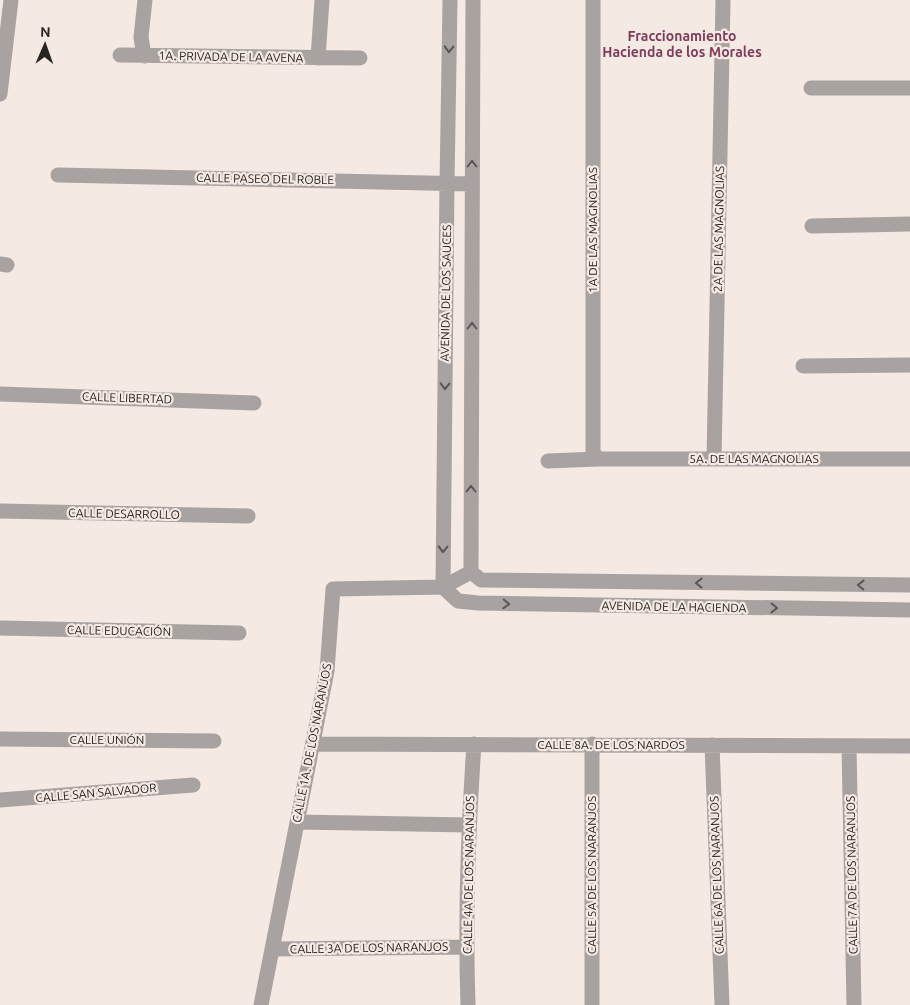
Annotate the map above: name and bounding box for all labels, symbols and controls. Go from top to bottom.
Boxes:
north arrow [20,20,70,70]
text: N [40,24,51,40]
district label: Fraccionamiento Hacienda de los Morales [602,28,762,60]
one-way arrow [444,45,454,53]
street label: 1A. PRIVADA DE LA AVENA [158,49,304,64]
one-way arrow [467,159,477,167]
street label: 2A DE LAS MAGNOLIAS [711,166,726,292]
street label: 1A DE LAS MAGNOLIAS [586,167,599,293]
street label: CALLE PASEO DEL ROBLE [196,171,334,186]
street label: AVENIDA DE LOS SAUCES [438,225,453,361]
one-way arrow [467,322,477,330]
one-way arrow [440,382,450,390]
street label: CALLE LIBERTAD [82,389,172,406]
street label: 5A. DE LAS MAGNOLIAS [689,452,819,465]
one-way arrow [466,484,476,492]
street label: CALLE DESARROLLO [68,506,180,521]
one-way arrow [438,545,448,553]
one-way arrow [695,577,703,588]
one-way arrow [857,580,865,590]
one-way arrow [503,599,511,610]
street label: AVENIDA DE LA HACIENDA [601,599,747,614]
one-way arrow [770,603,778,613]
street label: CALLE EDUCACIÓN [67,623,171,638]
street label: CALLE 1A. DE LOS NARANJOS [290,662,333,824]
street label: CALLE UNIÓN [70,733,144,746]
street label: CALLE 8A. DE LOS NARDOS [537,738,685,751]
street label: CALLE SAN SALVADOR [35,781,158,804]
street label: CALLE 4A DE LOS NARANJOS [461,796,476,954]
street label: CALLE 5A DE LOS NARANJOS [585,796,598,954]
street label: CALLE 6A DE LOS NARANJOS [707,796,726,954]
street label: CALLE 7A DE LOS NARANJOS [844,796,859,954]
street label: CALLE 3A DE LOS NARANJOS [290,940,448,955]

